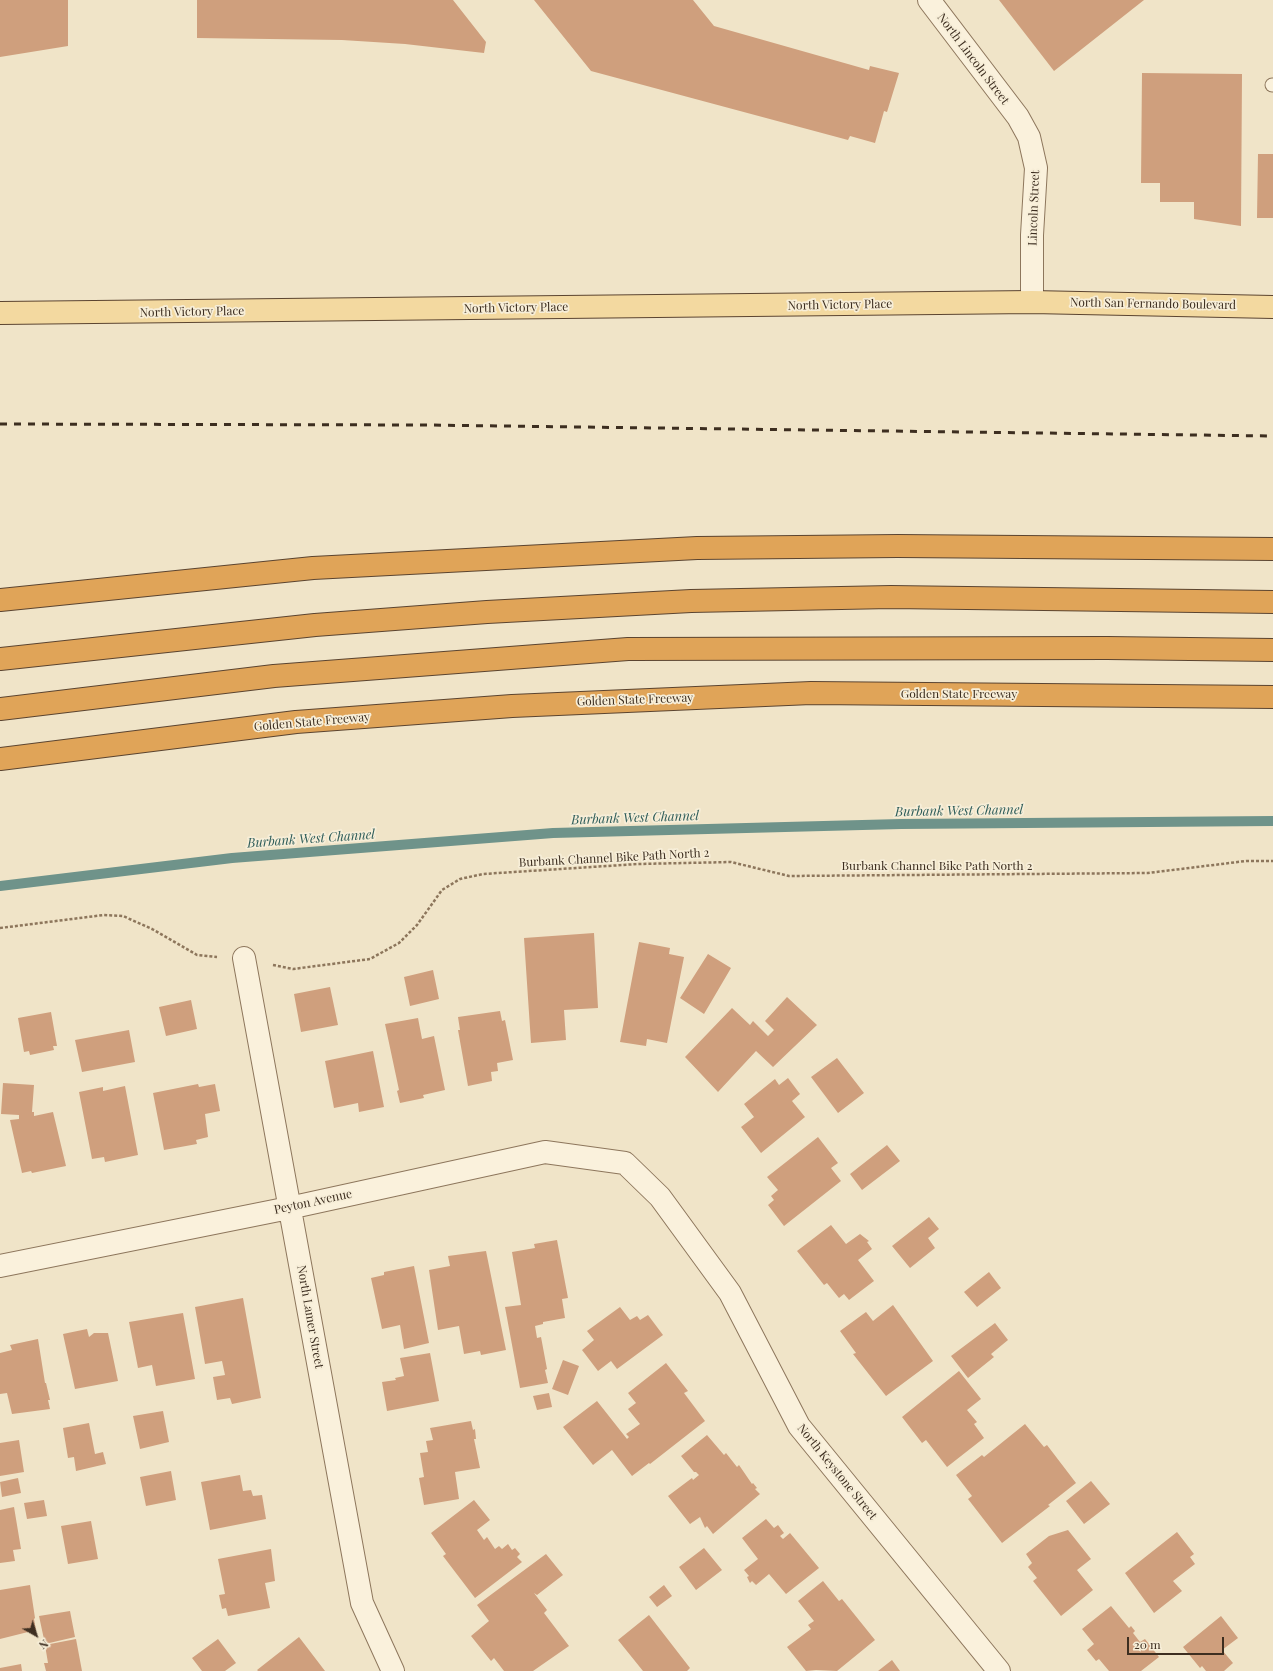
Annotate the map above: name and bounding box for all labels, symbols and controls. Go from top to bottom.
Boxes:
street label: North Lincoln Street [934,11,1012,107]
street label: Lincoln Street [1025,170,1043,246]
street label: North San Fernando Boulevard [1070,295,1236,313]
street label: North Victory Place [788,297,892,313]
street label: North Victory Place [464,300,568,316]
street label: North Victory Place [140,304,244,320]
street label: Golden State Freeway [901,687,1017,701]
street label: Golden State Freeway [577,691,693,709]
street label: Golden State Freeway [253,710,371,734]
water label: Burbank West Channel [895,802,1023,820]
water label: Burbank West Channel [571,808,699,828]
water label: Burbank West Channel [247,827,375,851]
street label: Burbank Channel Bike Path North 2 [518,846,710,870]
street label: Burbank Channel Bike Path North 2 [842,859,1032,873]
street label: Peyton Avenue [273,1187,353,1217]
street label: North Lamer Street [294,1264,326,1370]
street label: North Keystone Street [794,1421,880,1523]
north arrow [16,1615,56,1655]
scale bar [1129,1629,1226,1655]
text: N [36,1636,52,1653]
text: 20 m [1134,1636,1161,1652]

